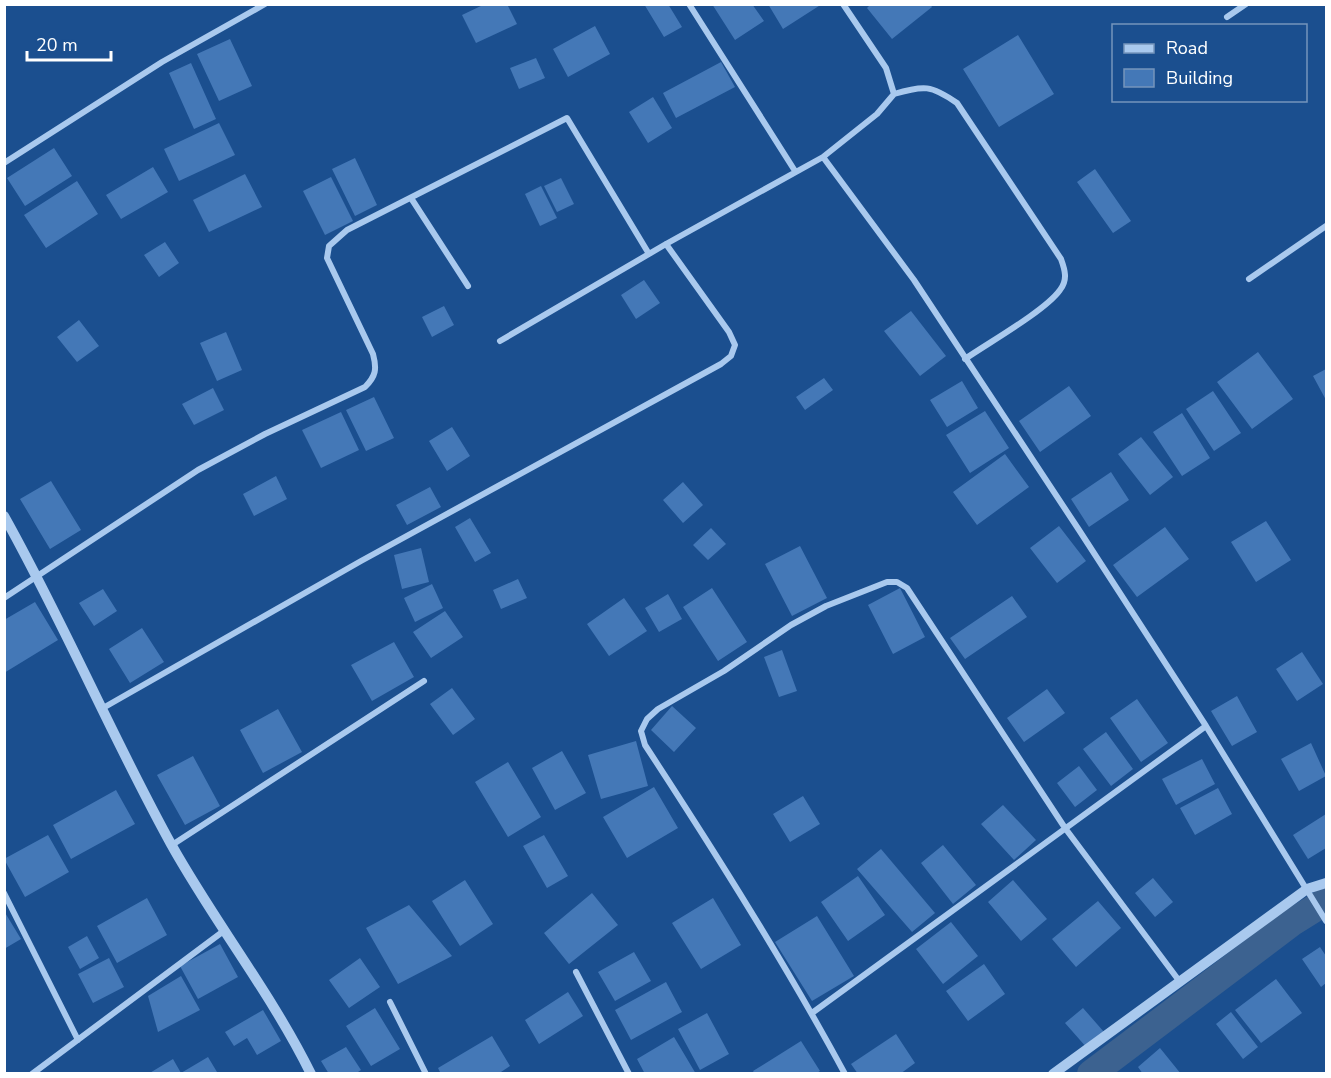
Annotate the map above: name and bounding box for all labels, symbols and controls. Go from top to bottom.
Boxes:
scale bar [27,24,111,62]
legend [1112,24,1307,102]
text: 20 m [36,33,78,57]
text: Road [1166,36,1208,60]
text: Building [1166,66,1233,90]

